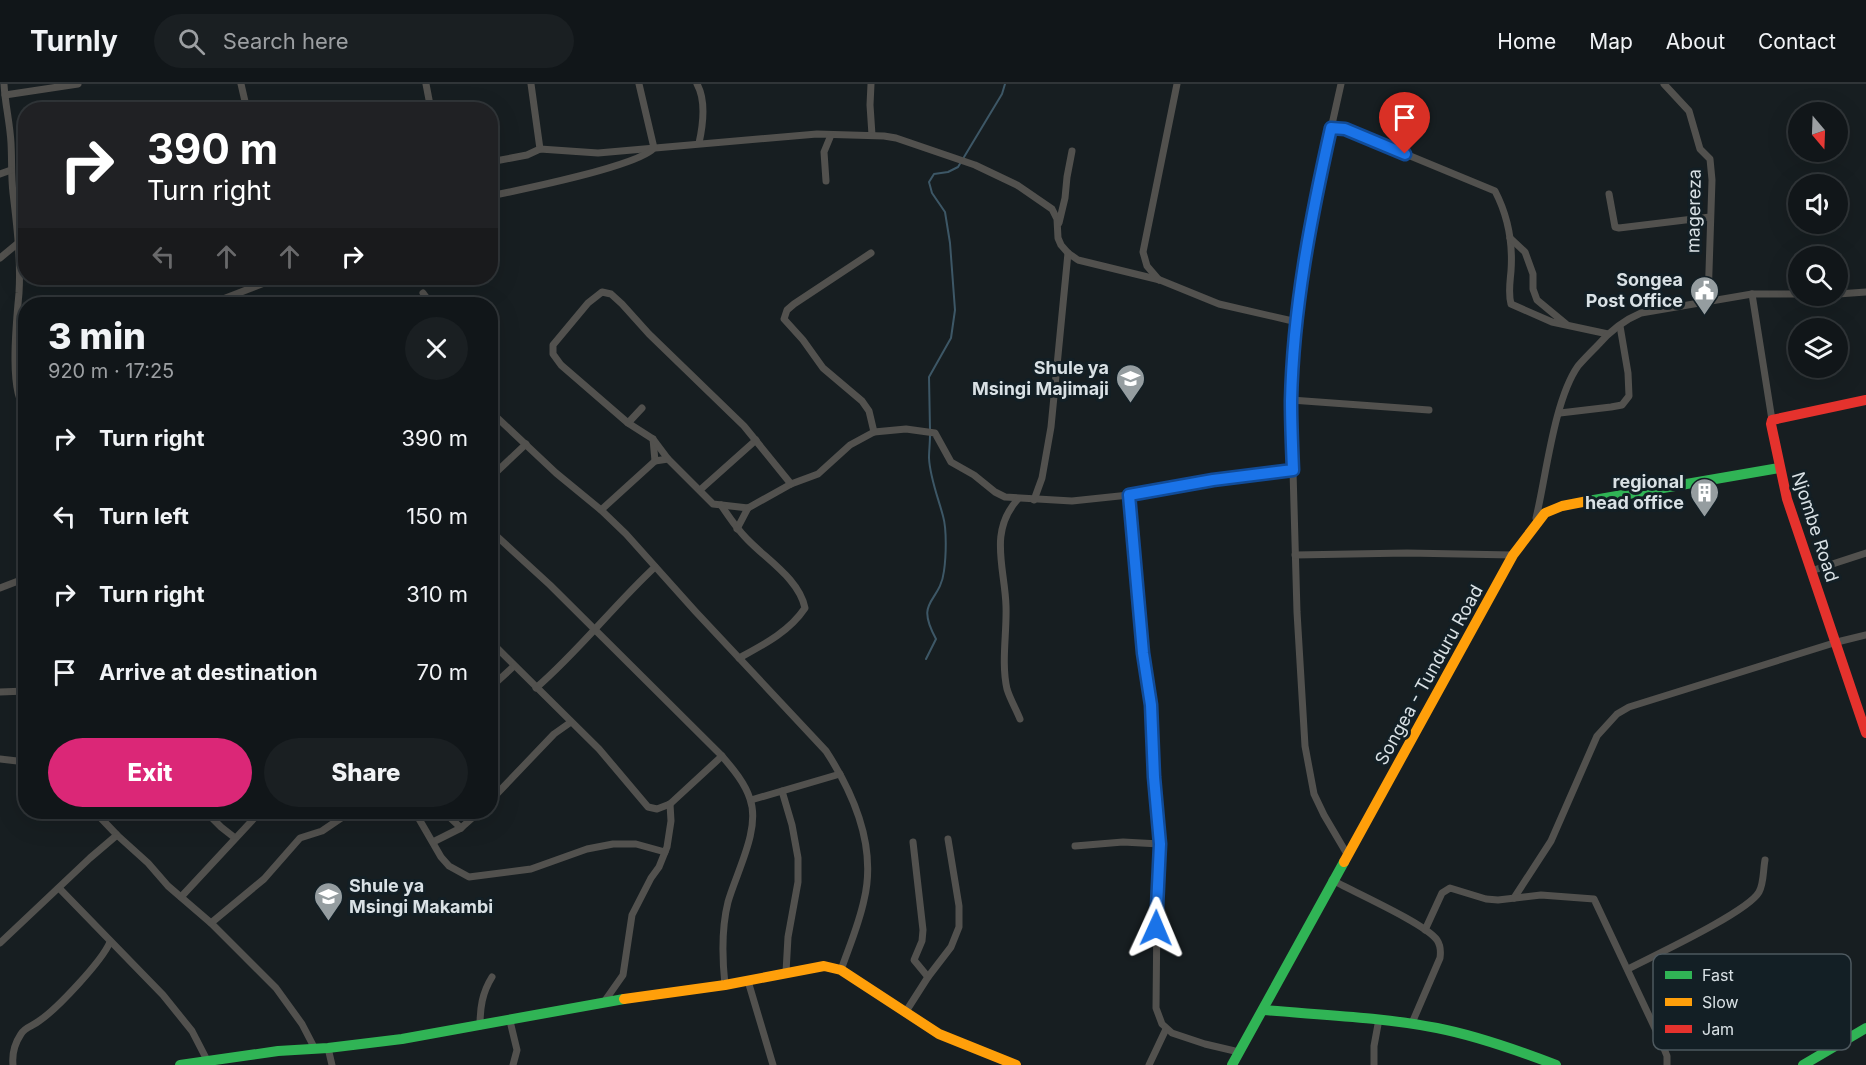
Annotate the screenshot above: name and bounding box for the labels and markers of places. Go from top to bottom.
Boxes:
pin [1379,92,1430,154]
place label: Songea Post Office [1586,269,1683,311]
public building icon: Songea Post Office [1688,274,1720,316]
place label: Shule ya Msingi Majimaji [972,357,1109,399]
school or university icon: Shule ya Msingi Majimaji [1114,362,1146,404]
place label: regional head office [1585,471,1684,513]
building icon: regional head office [1689,476,1721,518]
place label: Shule ya Msingi Makambi [349,875,493,917]
school or university icon: Shule ya Msingi Makambi [312,880,344,922]

